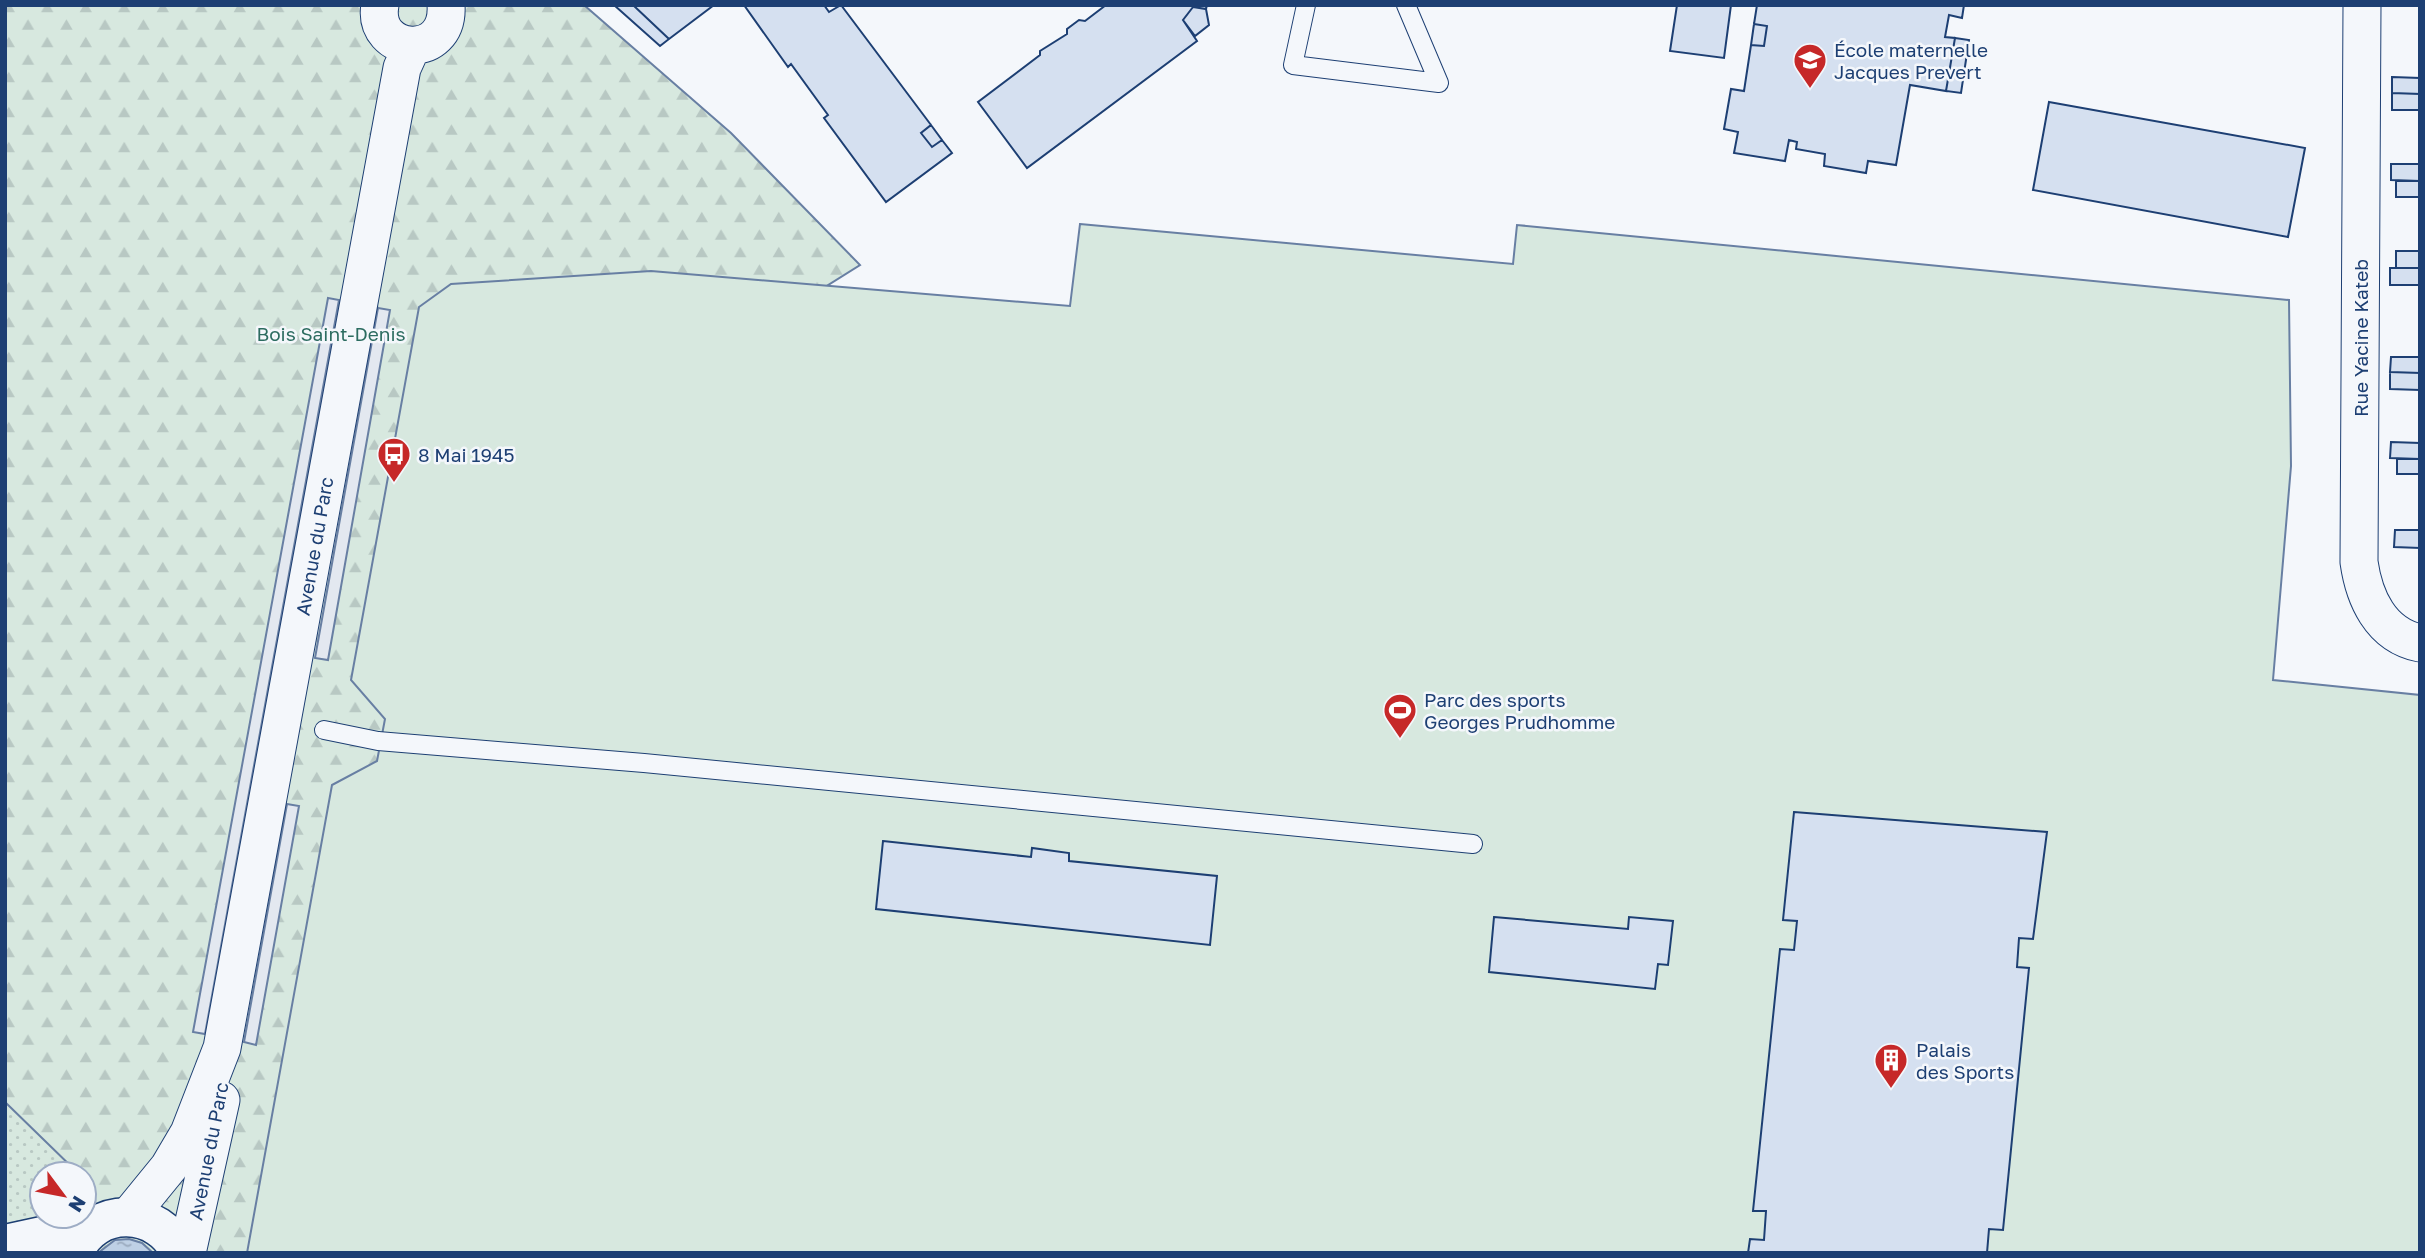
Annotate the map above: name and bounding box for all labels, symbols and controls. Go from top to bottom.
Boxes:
place label: École maternelle Jacques Prevert [1834,38,1988,83]
school or university icon: École maternelle Jacques Prevert [1791,41,1829,90]
street label: Rue Yacine Kateb [2349,259,2372,417]
park label: Bois Saint-Denis [256,322,406,345]
bus stop icon: 8 Mai 1945 [375,435,413,484]
place label: 8 Mai 1945 [418,443,515,466]
street label: Avenue du Parc [290,475,338,617]
place label: Parc des sports Georges Prudhomme [1424,688,1615,733]
sports icon: Parc des sports Georges Prudhomme [1381,691,1419,740]
place label: Palais des Sports [1916,1038,2014,1083]
building icon: Palais des Sports [1872,1041,1910,1090]
street label: Avenue du Parc [183,1080,233,1222]
north arrow [28,1160,98,1230]
text: N [64,1192,91,1216]

